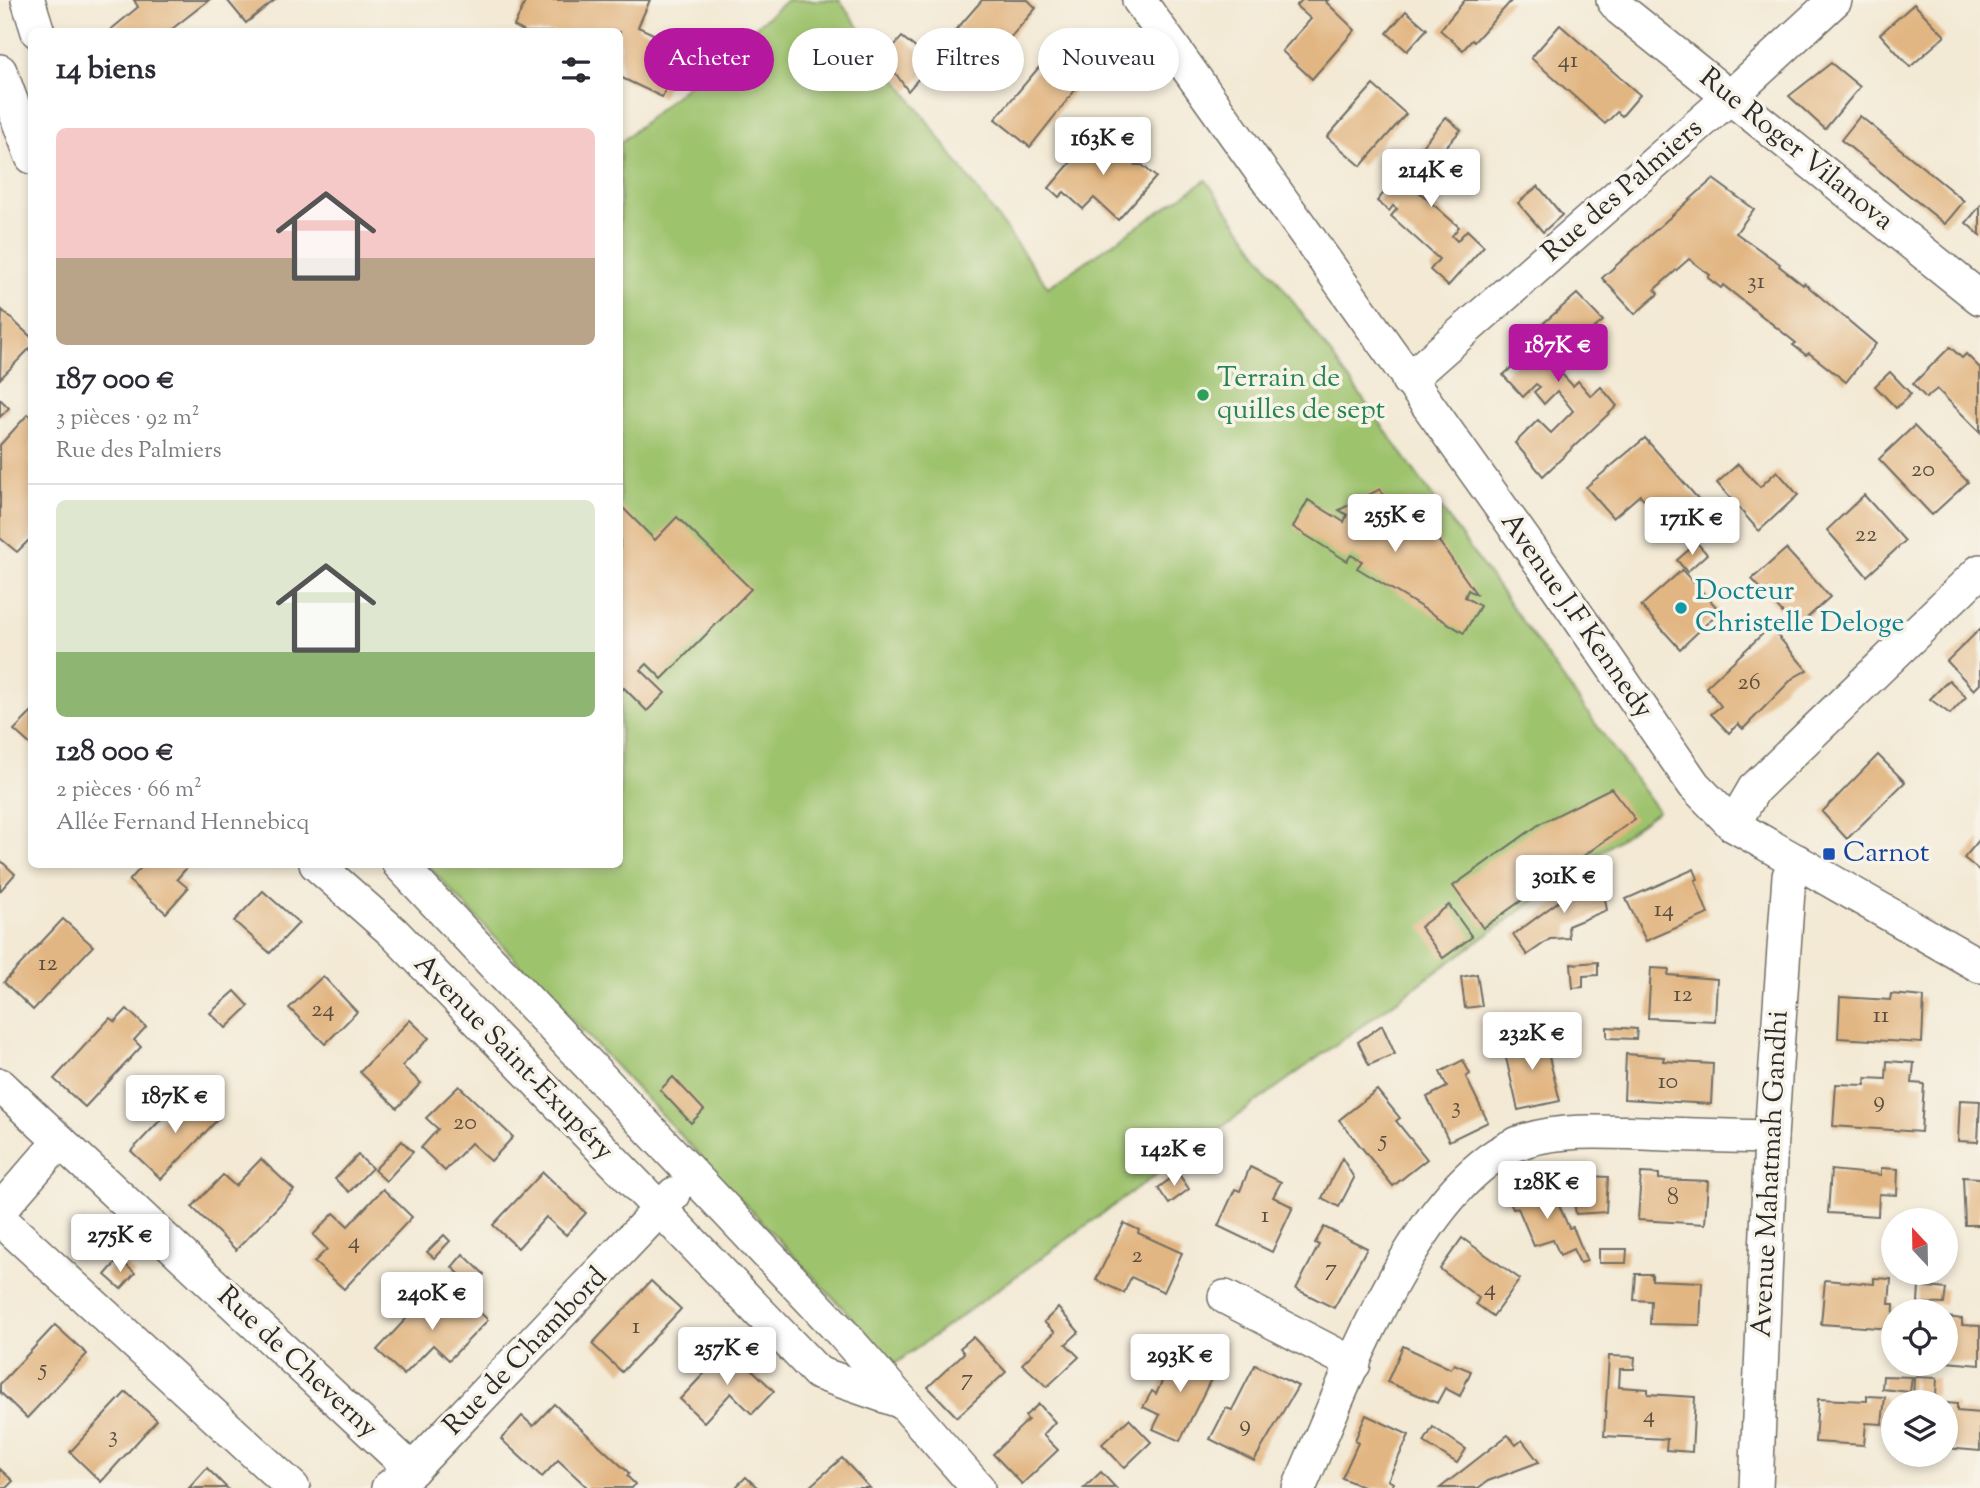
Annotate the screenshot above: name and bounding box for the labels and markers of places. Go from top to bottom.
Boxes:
pin: 163K € [1046,118,1160,177]
pin: 214K € [1374,150,1488,209]
pin: 187K € [1501,324,1615,384]
place label: Terrain de quilles de sept [1217,359,1386,431]
marker: Terrain de quilles de sept [1195,387,1211,403]
pin: 255K € [1338,494,1452,554]
pin: 171K € [1635,498,1749,557]
place label: Docteur Christelle Deloge [1695,572,1905,644]
marker: Docteur Christelle Deloge [1673,600,1689,616]
place label: Carnot [1843,834,1930,874]
marker: Carnot [1821,846,1837,862]
pin: 301K € [1507,856,1621,915]
pin: 232K € [1475,1012,1589,1072]
pin: 187K € [118,1076,232,1135]
pin: 142K € [1117,1128,1231,1188]
pin: 128K € [1490,1162,1604,1221]
pin: 275K € [63,1214,177,1274]
pin: 240K € [375,1272,489,1332]
pin: 257K € [670,1328,784,1387]
pin: 293K € [1123,1334,1237,1394]

